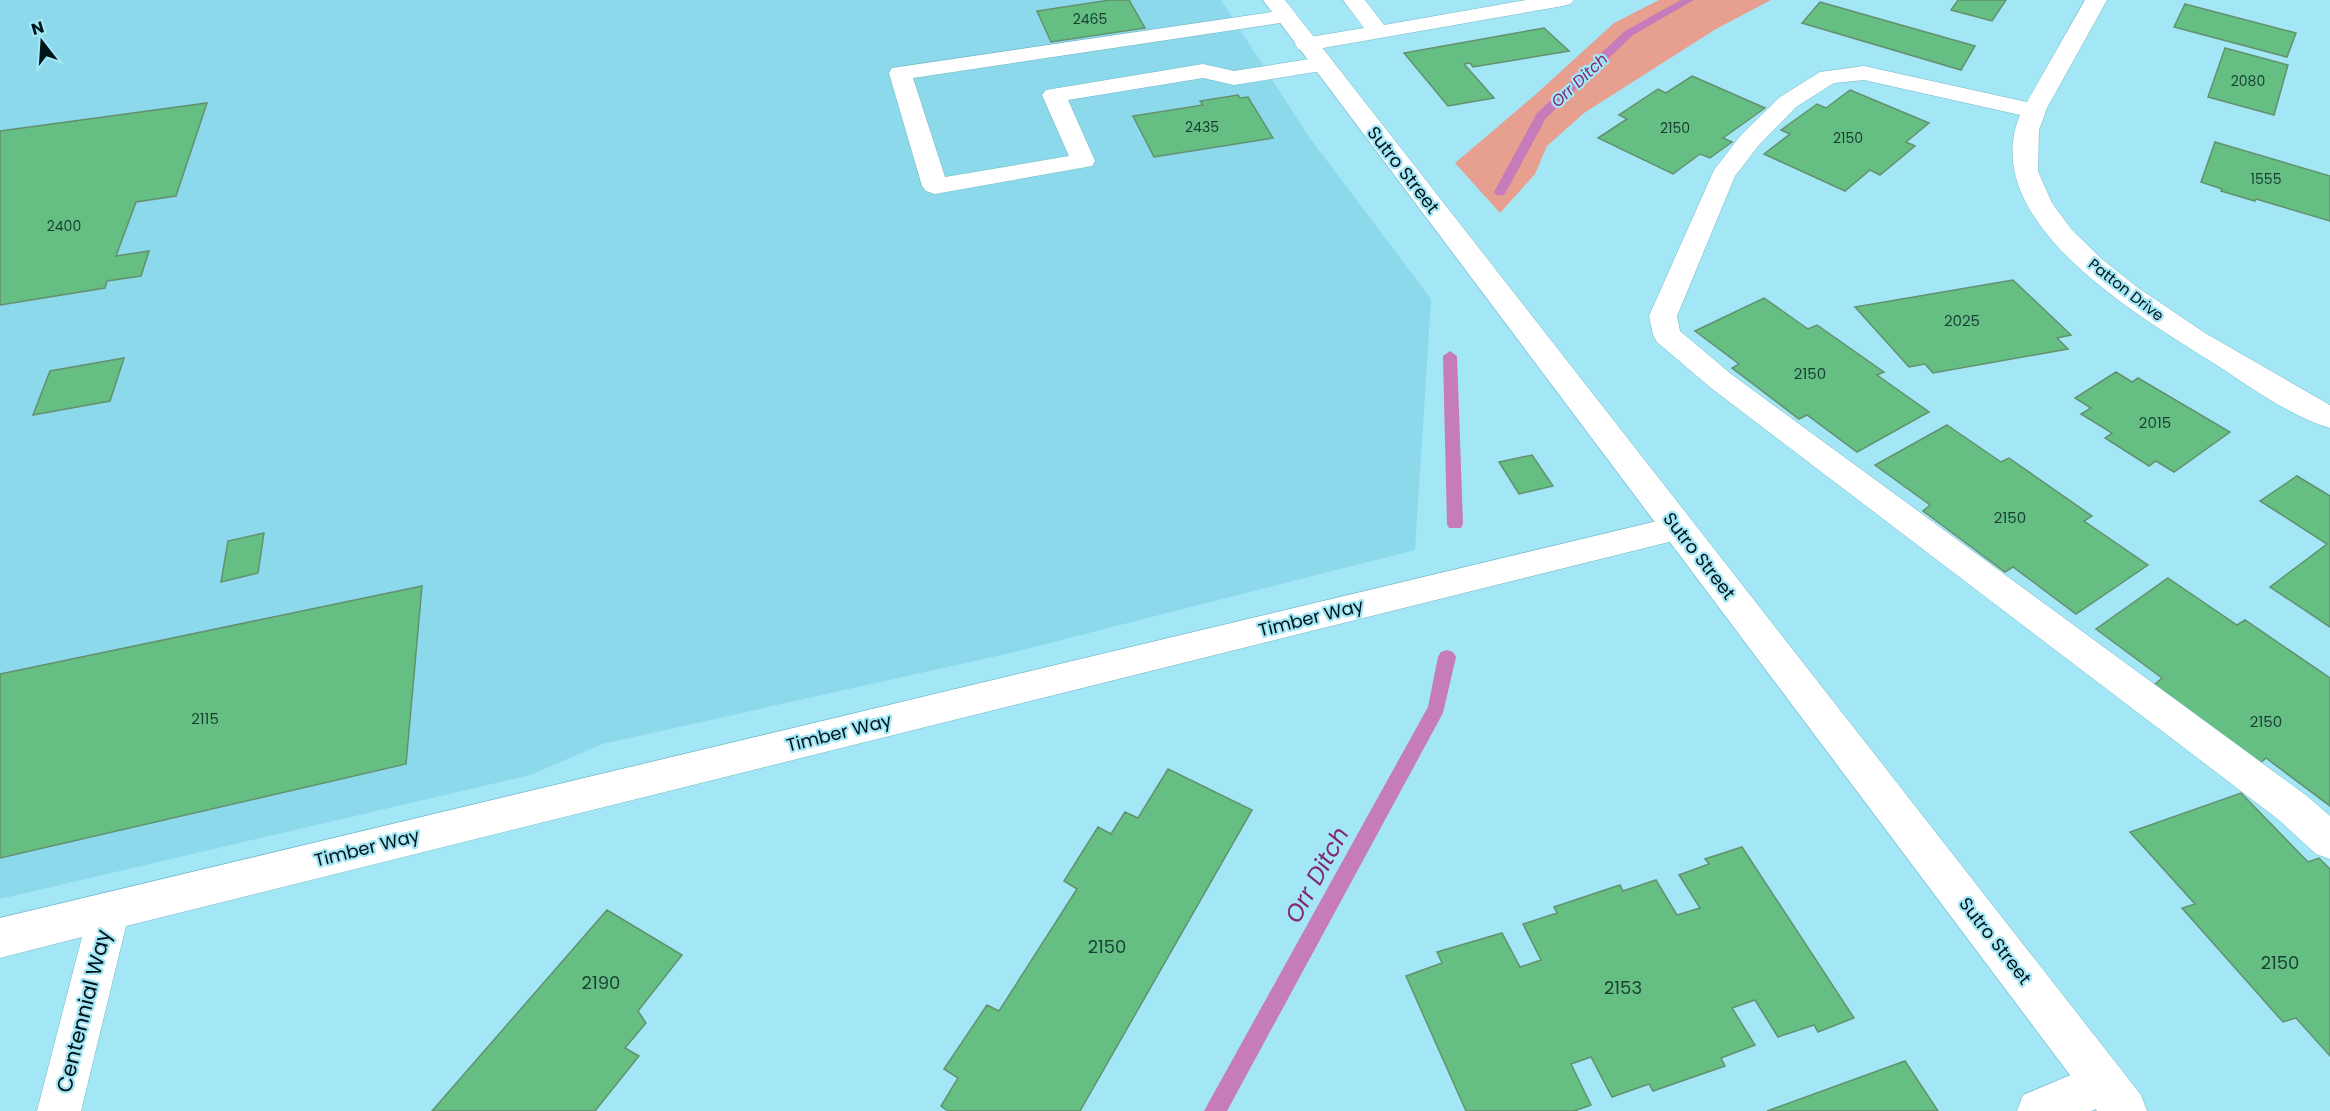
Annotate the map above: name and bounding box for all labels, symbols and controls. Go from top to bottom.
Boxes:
house number: 2465 [1073,9,1107,29]
north arrow [12,12,72,72]
text: N [29,15,47,41]
water label: Orr Ditch [1546,48,1613,113]
house number: 2080 [2231,71,2265,91]
house number: 2435 [1185,117,1219,137]
house number: 2150 [1660,118,1690,138]
street label: Sutro Street [1361,121,1445,219]
house number: 2150 [1833,128,1863,148]
house number: 1555 [2251,169,2281,189]
house number: 2400 [47,216,81,236]
street label: Patton Drive [2084,253,2168,326]
house number: 2025 [1944,310,1980,331]
house number: 2150 [1794,363,1826,384]
house number: 2015 [2139,412,2171,433]
street label: Sutro Street [1657,507,1741,605]
house number: 2150 [1994,507,2026,528]
street label: Timber Way [1256,592,1366,643]
street label: Timber Way [784,707,894,758]
house number: 2115 [191,708,219,729]
house number: 2150 [2250,711,2282,732]
water label: Orr Ditch [1277,821,1357,929]
street label: Timber Way [312,822,422,873]
street label: Sutro Street [1953,892,2037,990]
street label: Centennial Way [49,926,118,1095]
house number: 2150 [1088,934,1126,959]
house number: 2150 [2261,950,2299,975]
house number: 2190 [582,970,620,995]
house number: 2153 [1604,975,1642,1000]

